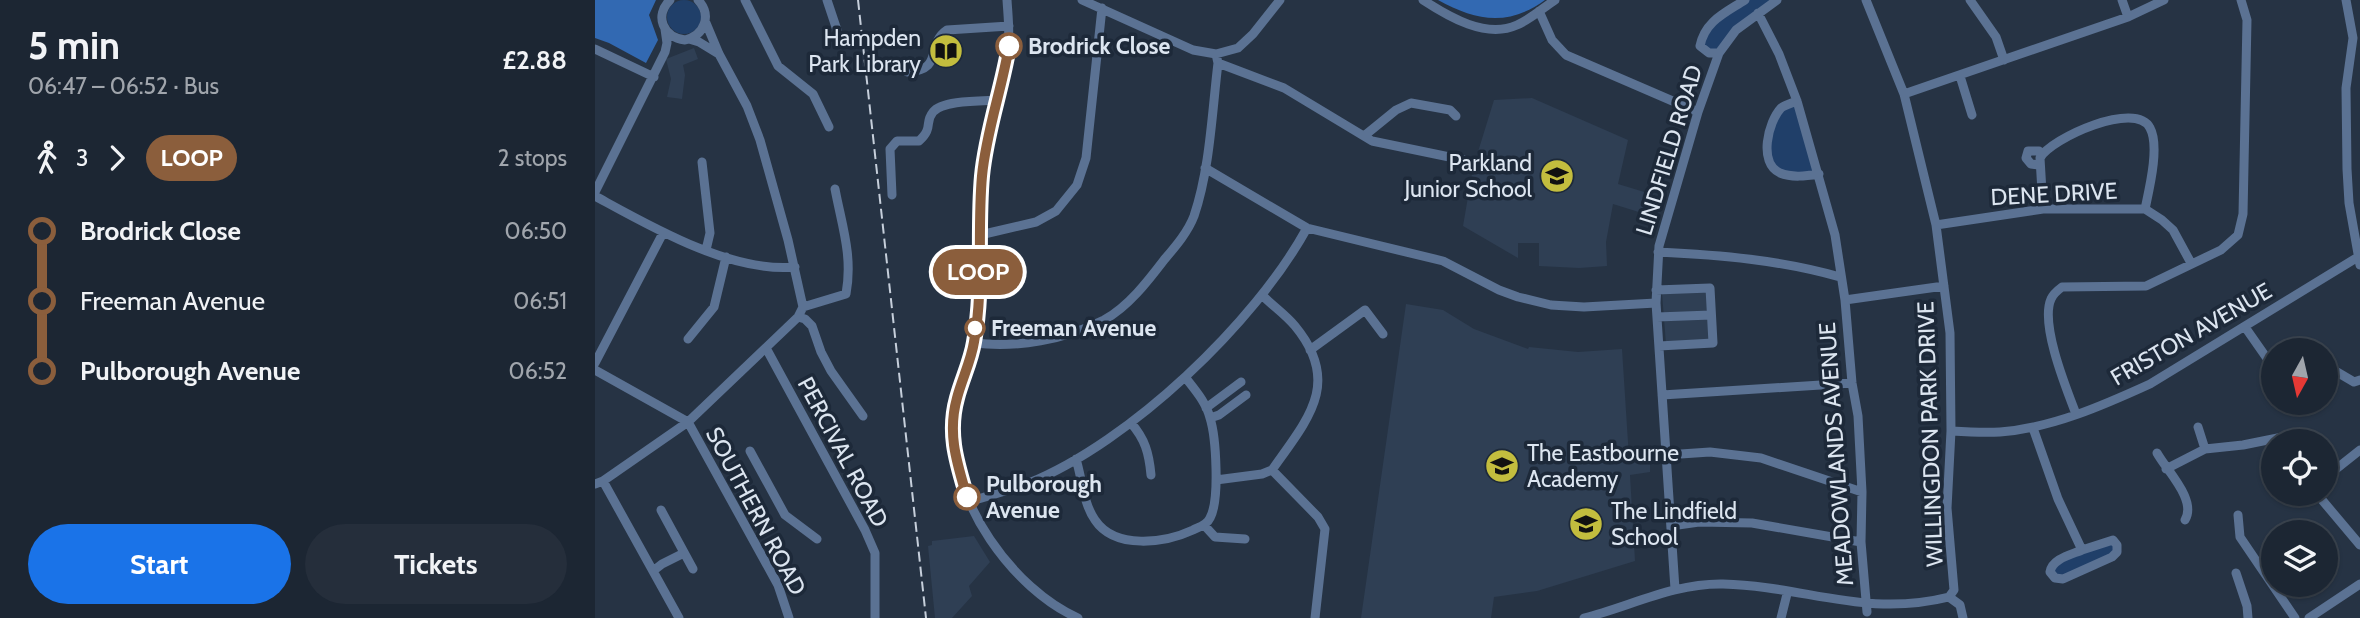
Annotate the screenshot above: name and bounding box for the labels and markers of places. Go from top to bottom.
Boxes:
place label: Hampden Park Library [808,24,921,78]
library icon: Hampden Park Library [927,32,965,70]
place label: Brodrick Close [1028,32,1171,60]
marker: Brodrick Close [996,33,1022,59]
place label: Parkland Junior School [1403,149,1533,203]
school or university icon: Parkland Junior School [1538,157,1576,195]
place label: Freeman Avenue [991,314,1157,342]
marker: Freeman Avenue [965,318,985,338]
place label: The Eastbourne Academy [1527,439,1679,493]
school or university icon: The Eastbourne Academy [1483,447,1521,485]
place label: Pulborough Avenue [986,470,1102,524]
marker: Pulborough Avenue [954,484,980,510]
place label: The Lindfield School [1611,497,1737,551]
school or university icon: The Lindfield School [1567,505,1605,543]

